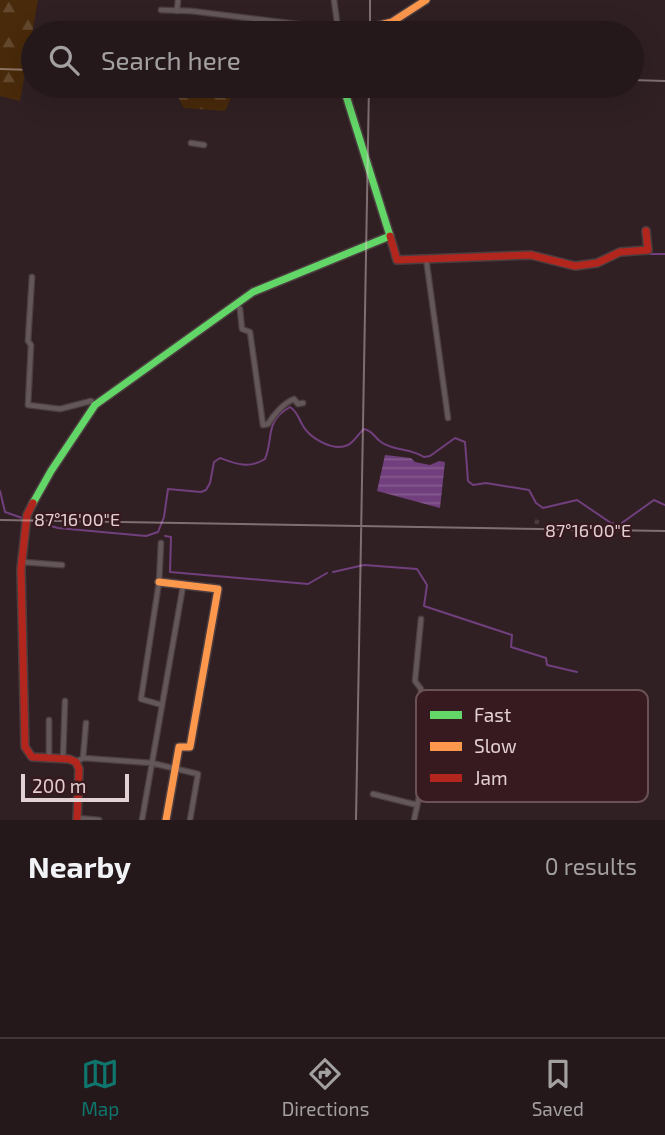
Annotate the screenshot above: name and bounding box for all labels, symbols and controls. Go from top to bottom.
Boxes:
search box [21,21,644,98]
icon: search [45,41,83,79]
text: Search here [101,44,241,75]
text: 87°16'00"E [34,508,120,530]
text: 87°16'00"E [545,519,631,541]
legend [416,690,648,802]
text: Fast [474,703,511,726]
text: Slow [474,734,517,757]
text: Jam [474,766,508,789]
scale bar [21,771,130,803]
text: 200 m [32,774,86,797]
text: Nearby [28,848,131,884]
text: 0 results [545,852,637,880]
tab: Map [81,1055,119,1120]
tab: Directions [282,1055,369,1120]
tab: Saved [532,1055,584,1120]

